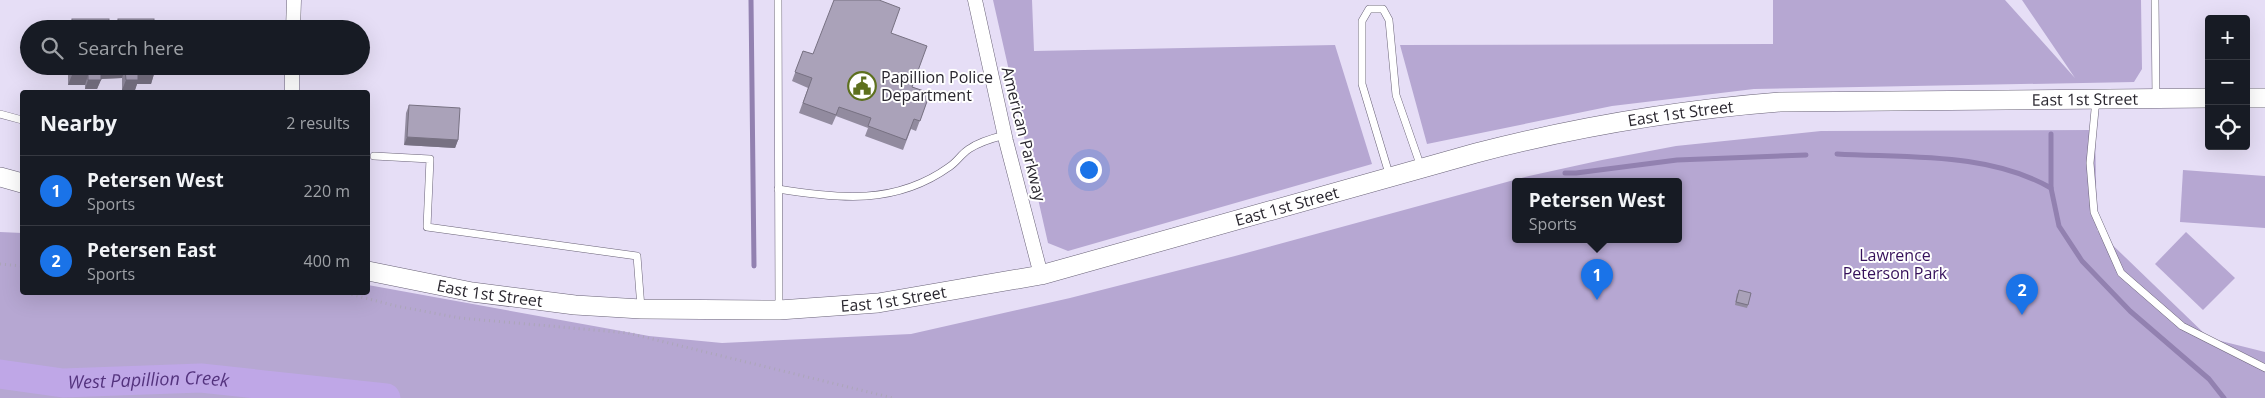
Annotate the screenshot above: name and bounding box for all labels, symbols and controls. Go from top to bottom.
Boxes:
map controls [2205,15,2250,150]
button: + [2205,15,2250,60]
search box [20,20,370,75]
icon: search [38,34,66,62]
text: Search here [78,35,184,61]
button: − [2205,60,2250,105]
street label: American Parkway [997,64,1052,204]
place label: Papillion Police Department [881,66,993,106]
public building icon: Papillion Police Department [847,71,877,101]
street label: East 1st Street [2031,88,2139,111]
street label: East 1st Street [1626,95,1735,131]
button: locate [2205,105,2250,150]
text: Nearby [40,109,117,137]
text: 2 results [286,112,350,134]
your location [1076,157,1102,183]
text: Petersen West [87,167,224,193]
popup [1512,178,1682,243]
text: 1 [51,180,61,202]
text: 220 m [304,180,350,202]
street label: East 1st Street [1233,181,1341,231]
text: Petersen West [1529,187,1665,213]
text: Sports [87,193,135,215]
text: Sports [1529,213,1577,235]
text: Petersen East [87,237,216,263]
park label: Lawrence Peterson Park [1843,244,1948,284]
text: 2 [51,250,61,272]
text: 400 m [304,250,350,272]
pin: 1 [1581,259,1613,300]
text: Sports [87,263,135,285]
street label: East 1st Street [435,274,544,312]
pin: 2 [2006,274,2038,315]
street label: East 1st Street [840,280,948,317]
water label: West Papillion Creek [67,365,231,394]

